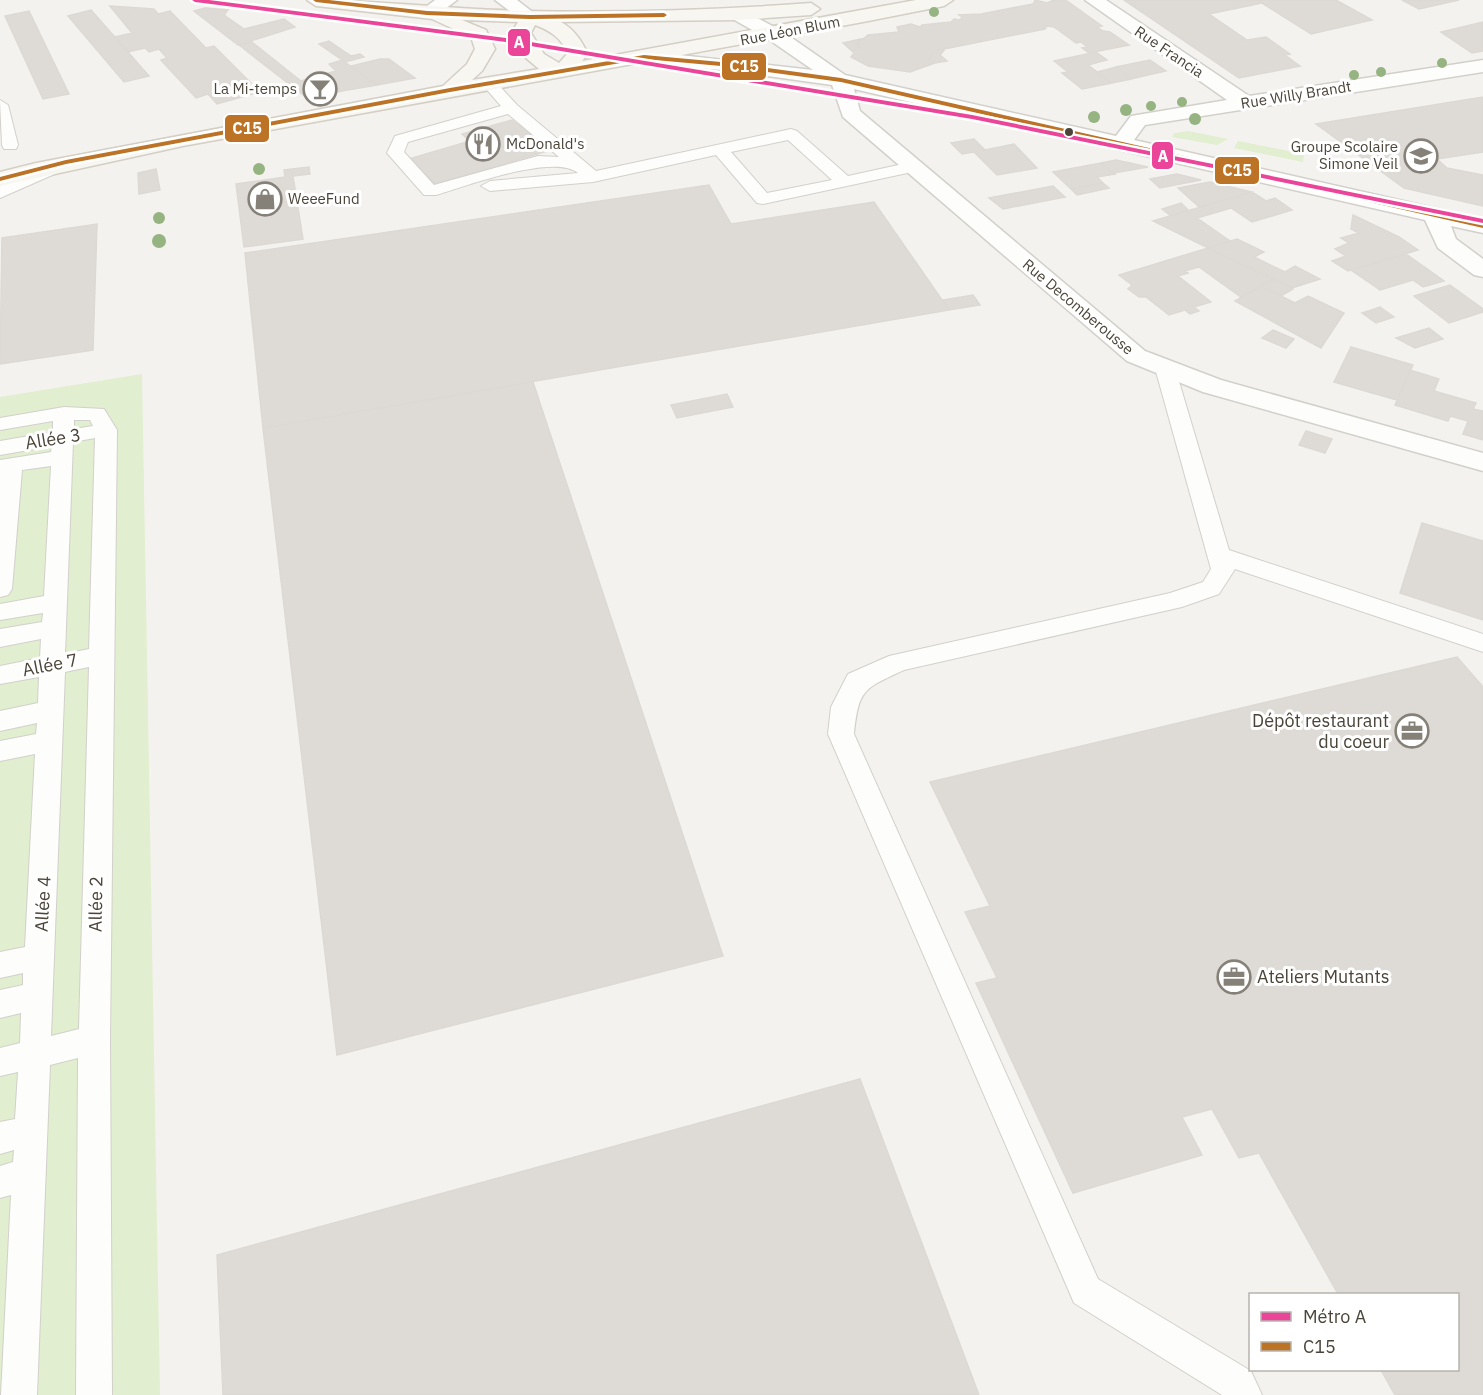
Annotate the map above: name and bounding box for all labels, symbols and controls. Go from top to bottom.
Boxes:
street label: Rue Léon Blum [738,12,842,50]
street label: Rue Francia [1131,22,1207,82]
line badge: A [507,28,531,57]
text: A [514,32,525,52]
line badge: C15 [721,52,767,81]
text: C15 [729,56,759,76]
bar icon: La Mi-temps [302,71,338,107]
street label: Rue Willy Brandt [1239,76,1353,113]
place label: La Mi-temps [213,79,297,98]
line badge: C15 [224,114,270,143]
text: C15 [232,118,262,138]
restaurant icon: McDonald's [465,126,501,162]
unlabelled marker [1063,126,1075,138]
place label: McDonald's [506,134,584,153]
place label: Groupe Scolaire Simone Veil [1291,137,1398,173]
school or university icon: Groupe Scolaire Simone Veil [1403,138,1439,174]
line badge: A [1151,141,1174,170]
text: A [1158,146,1169,166]
line badge: C15 [1214,156,1260,185]
text: C15 [1222,160,1252,180]
shop icon: WeeeFund [247,181,283,217]
place label: WeeeFund [288,189,360,208]
street label: Rue Decomberousse [1019,255,1138,359]
street label: Allée 3 [23,423,82,454]
street label: Allée 7 [20,648,80,681]
place label: Dépôt restaurant du coeur [1252,709,1389,753]
office icon: Dépôt restaurant du coeur [1394,713,1430,749]
street label: Allée 4 [30,875,55,933]
street label: Allée 2 [84,876,107,932]
office icon: Ateliers Mutants [1216,959,1252,995]
place label: Ateliers Mutants [1257,965,1390,988]
legend [1249,1293,1459,1371]
text: Métro A [1303,1305,1367,1328]
text: C15 [1303,1335,1336,1358]

